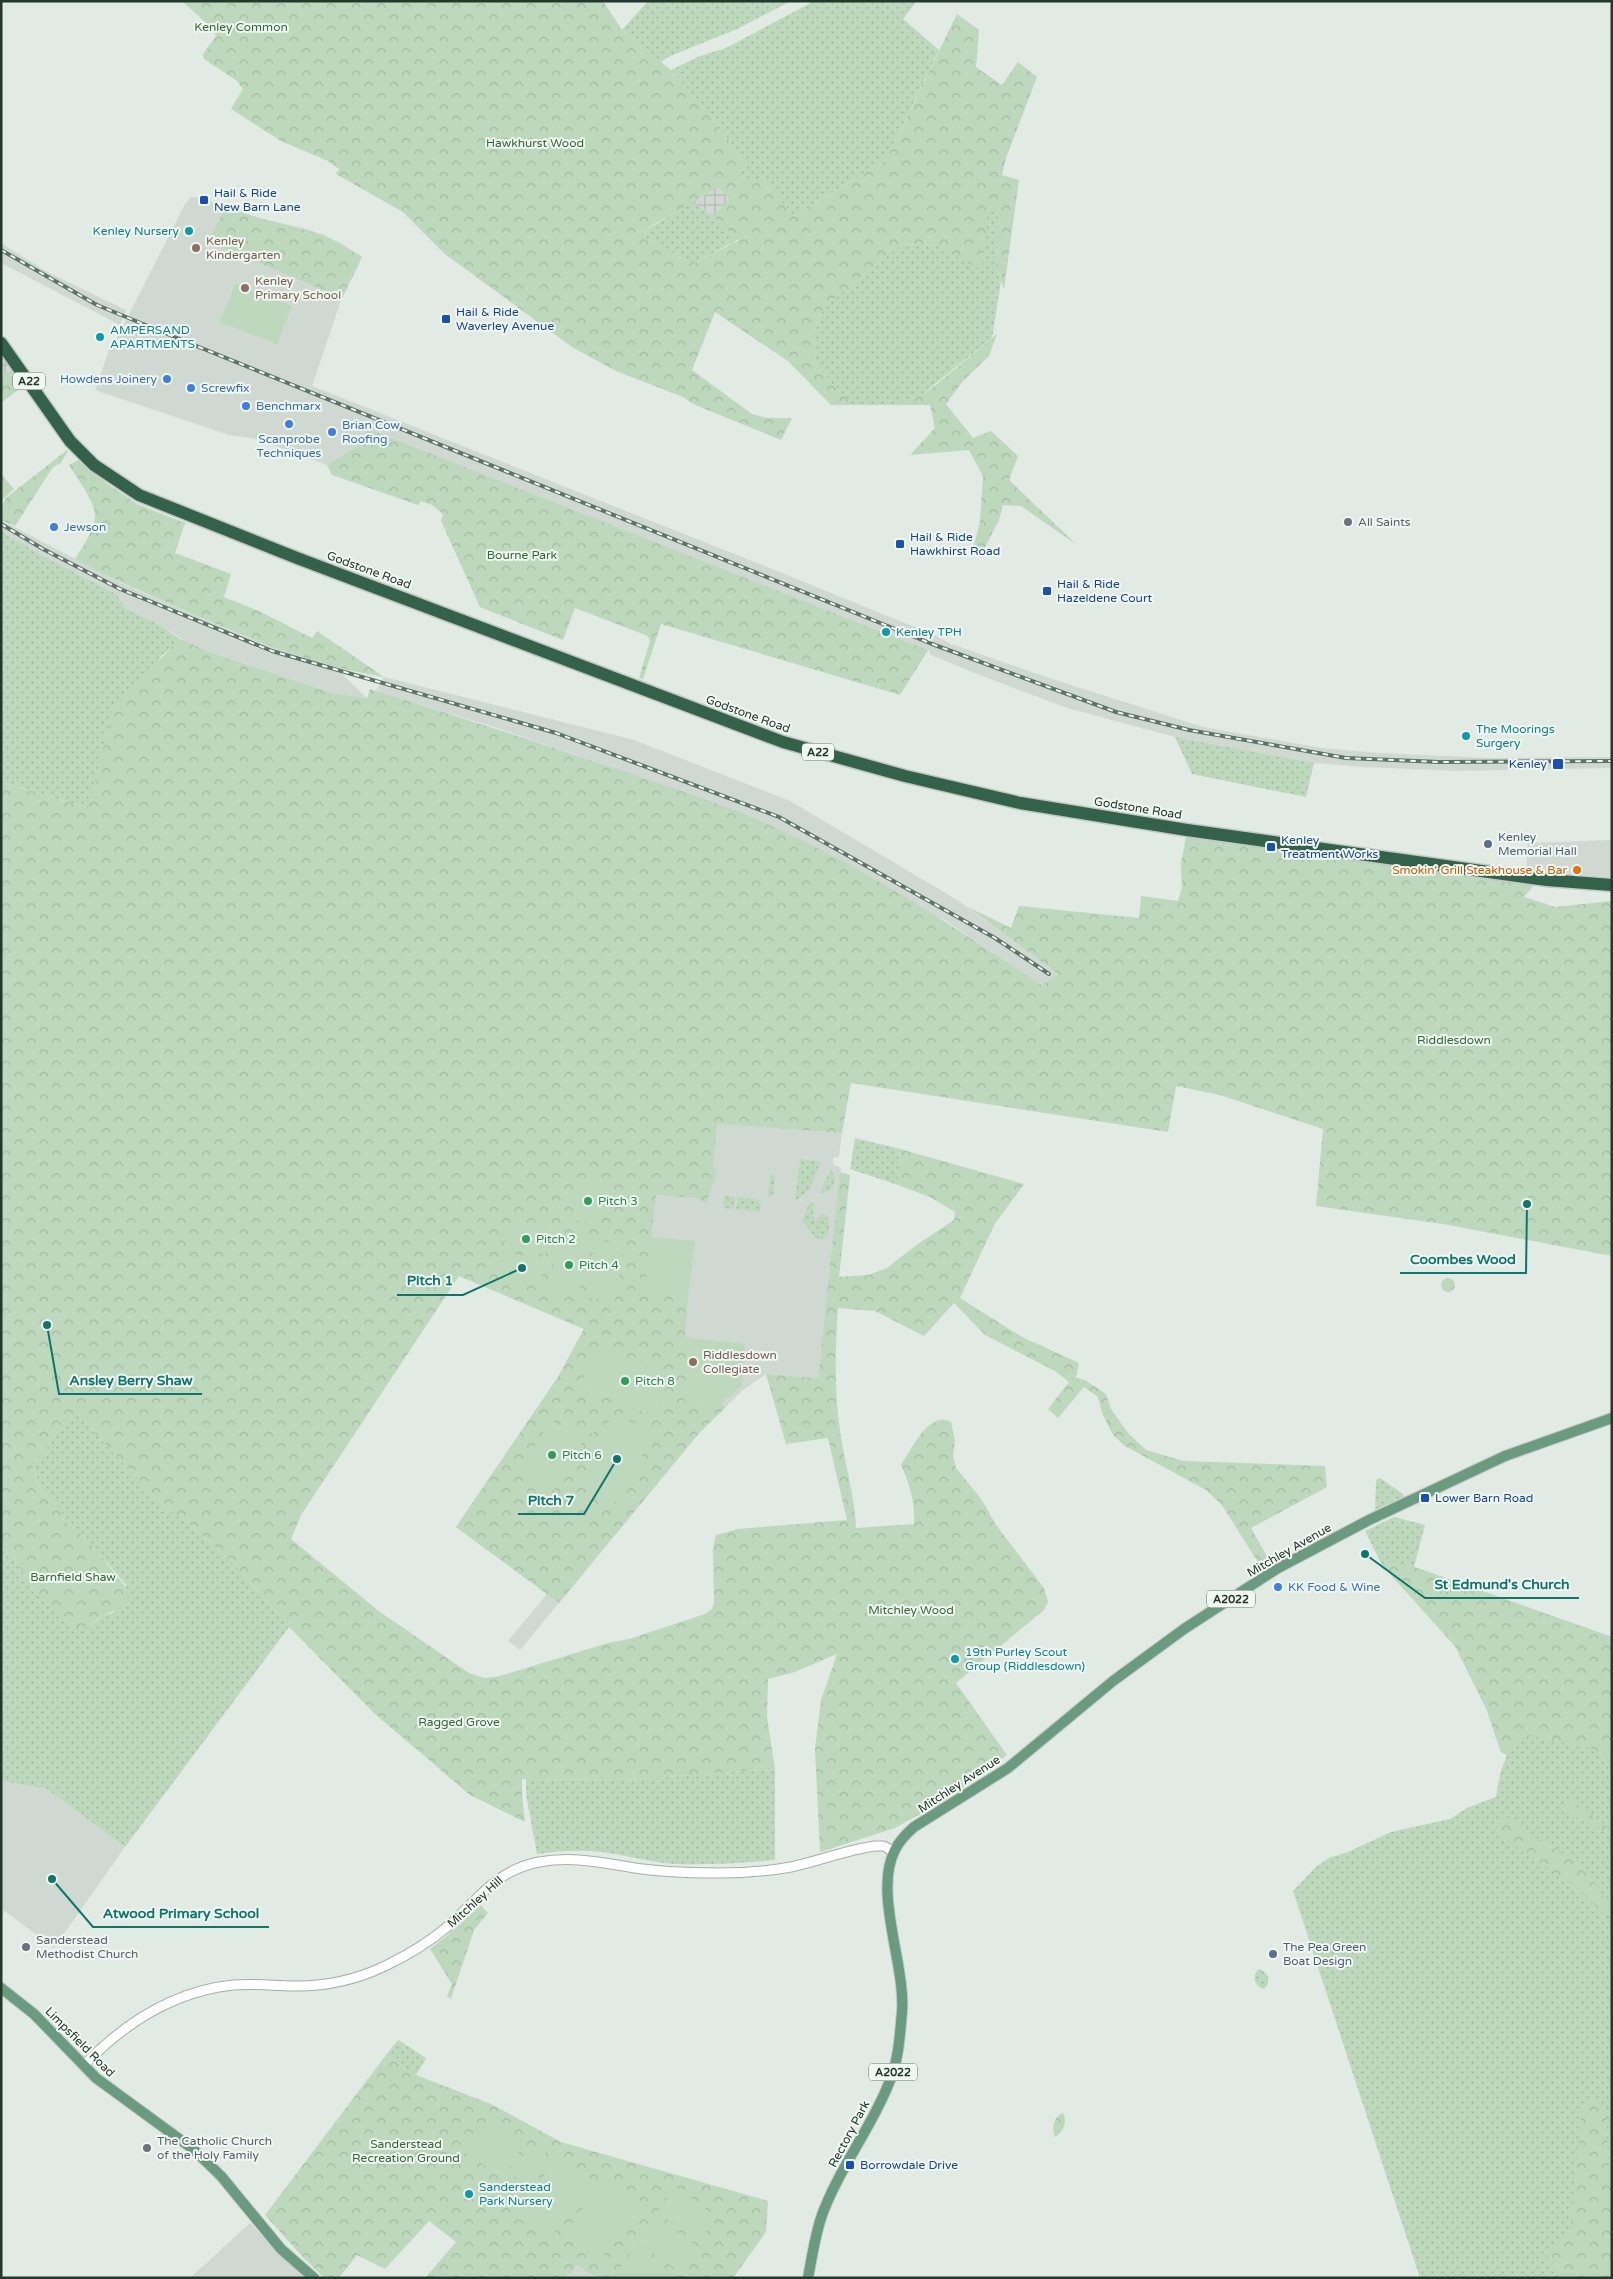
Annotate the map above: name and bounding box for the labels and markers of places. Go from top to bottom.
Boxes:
place label: Hail & Ride New Barn Lane [214,186,301,214]
marker: Hail & Ride New Barn Lane [198,194,210,206]
place label: Kenley Nursery [93,224,180,238]
marker: Kenley Nursery [183,225,195,237]
place label: Kenley Kindergarten [206,234,281,262]
marker: Kenley Kindergarten [190,242,202,254]
place label: Kenley Primary School [255,274,341,302]
marker: Kenley Primary School [239,282,251,294]
place label: Hail & Ride Waverley Avenue [456,305,554,333]
marker: Hail & Ride Waverley Avenue [440,313,452,325]
place label: AMPERSAND APARTMENTS [110,323,195,351]
marker: AMPERSAND APARTMENTS [94,331,106,343]
place label: Howdens Joinery [60,372,158,386]
marker: Howdens Joinery [161,373,173,385]
place label: Screwfix [201,381,250,395]
marker: Screwfix [185,382,197,394]
place label: Benchmarx [256,399,321,413]
marker: Benchmarx [240,400,252,412]
marker: Scanprobe Techniques [283,418,295,430]
place label: Brian Cow Roofing [342,418,400,446]
marker: Brian Cow Roofing [326,426,338,438]
place label: Scanprobe Techniques [257,432,322,460]
place label: All Saints [1358,515,1411,529]
marker: All Saints [1342,516,1354,528]
place label: Jewson [64,520,106,534]
marker: Jewson [48,521,60,533]
place label: Hail & Ride Hawkhirst Road [910,530,1000,558]
marker: Hail & Ride Hawkhirst Road [894,538,906,550]
place label: Hail & Ride Hazeldene Court [1057,577,1152,605]
marker: Hail & Ride Hazeldene Court [1041,585,1053,597]
place label: Kenley TPH [896,625,962,639]
marker: Kenley TPH [880,626,892,638]
place label: The Moorings Surgery [1476,722,1555,750]
marker: The Moorings Surgery [1460,730,1472,742]
place label: Kenley [1509,757,1548,771]
marker: Kenley [1551,757,1565,771]
place label: Kenley Memorial Hall [1498,830,1577,858]
place label: Kenley Treatment Works [1281,833,1379,861]
marker: Kenley Memorial Hall [1482,838,1494,850]
marker: Kenley Treatment Works [1265,841,1277,853]
place label: Smokin' Grill Steakhouse & Bar [1392,863,1567,877]
marker: Smokin' Grill Steakhouse & Bar [1571,864,1583,876]
place label: Pitch 3 [598,1194,638,1208]
marker: Pitch 3 [582,1195,594,1207]
place label: Pitch 2 [536,1232,576,1246]
marker: Pitch 2 [520,1233,532,1245]
callout: Coombes Wood [1400,1244,1526,1273]
place label: Pitch 4 [579,1258,619,1272]
marker: Pitch 4 [563,1259,575,1271]
callout: Pitch 1 [397,1266,463,1295]
place label: Riddlesdown Collegiate [703,1348,777,1376]
marker: Riddlesdown Collegiate [687,1356,699,1368]
callout: Ansley Berry Shaw [59,1365,202,1394]
place label: Pitch 8 [635,1374,675,1388]
marker: Pitch 8 [619,1375,631,1387]
place label: Pitch 6 [562,1448,602,1462]
marker: Pitch 6 [546,1449,558,1461]
callout: Pitch 7 [518,1485,584,1514]
place label: Lower Barn Road [1435,1491,1533,1505]
marker: Lower Barn Road [1419,1492,1431,1504]
callout: St Edmund's Church [1425,1569,1579,1598]
place label: KK Food & Wine [1288,1580,1381,1594]
marker: KK Food & Wine [1272,1581,1284,1593]
place label: 19th Purley Scout Group (Riddlesdown) [965,1645,1085,1673]
marker: 19th Purley Scout Group (Riddlesdown) [949,1653,961,1665]
callout: Atwood Primary School [93,1898,269,1927]
place label: Sanderstead Methodist Church [36,1933,138,1961]
place label: The Pea Green Boat Design [1283,1940,1366,1968]
marker: Sanderstead Methodist Church [20,1941,32,1953]
marker: The Pea Green Boat Design [1267,1948,1279,1960]
place label: The Catholic Church of the Holy Family [157,2134,272,2162]
marker: The Catholic Church of the Holy Family [141,2142,153,2154]
place label: Borrowdale Drive [860,2158,958,2172]
marker: Borrowdale Drive [844,2159,856,2171]
place label: Sanderstead Park Nursery [479,2180,553,2208]
marker: Sanderstead Park Nursery [463,2188,475,2200]

